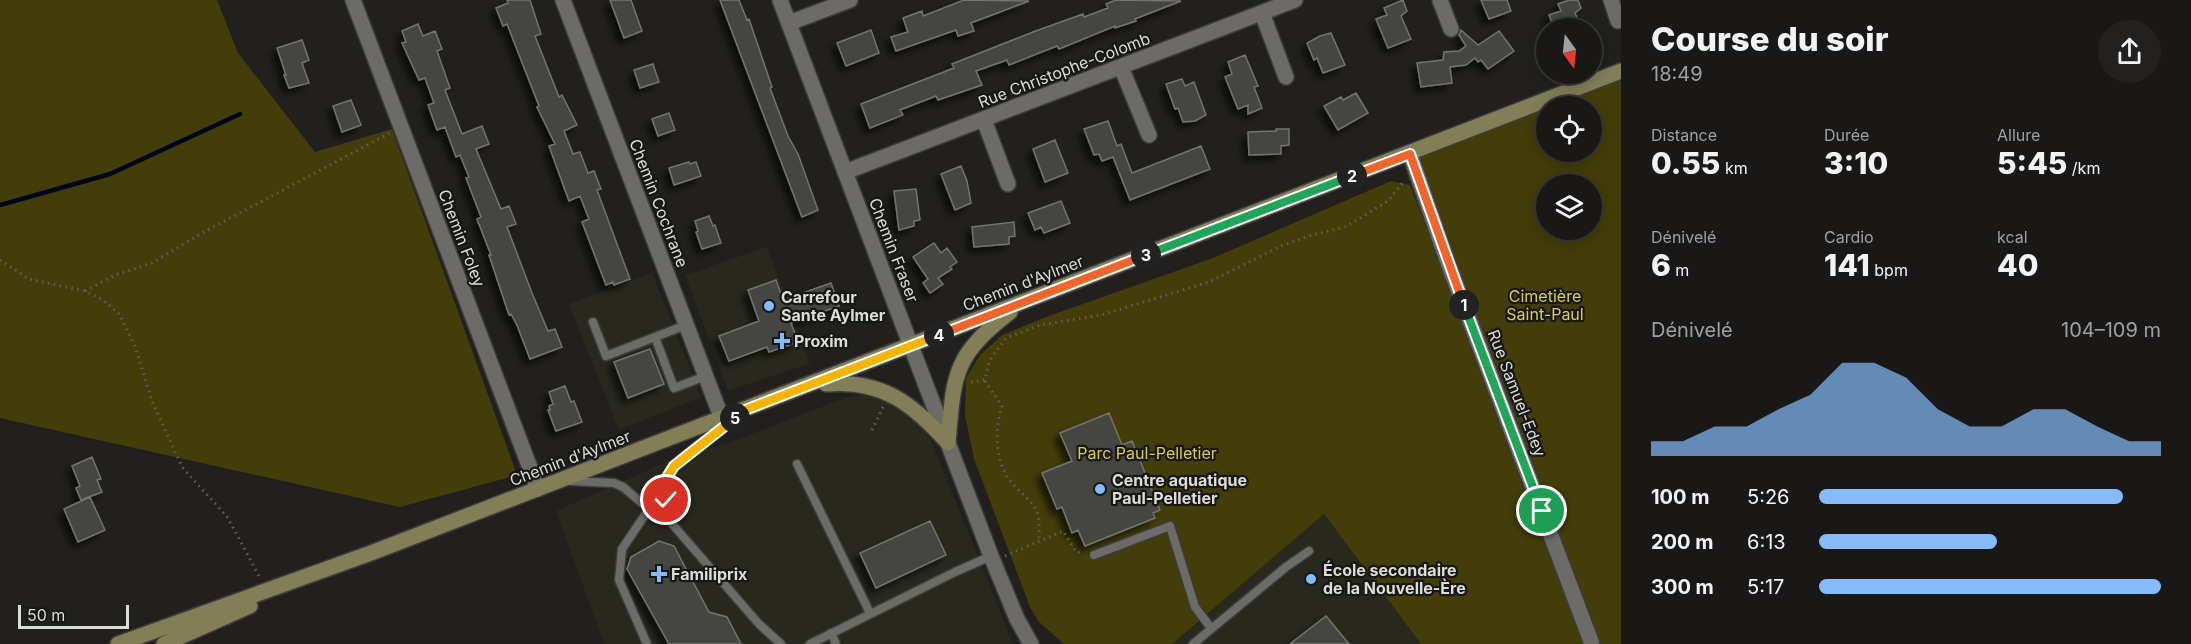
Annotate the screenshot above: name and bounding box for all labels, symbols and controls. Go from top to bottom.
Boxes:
north arrow [1536,18,1602,84]
map controls [1536,18,1602,240]
text: Course du soir [1651,19,1889,59]
button: share [2098,20,2161,83]
street label: Rue Christophe-Colomb [975,28,1153,112]
text: 18:49 [1651,62,1703,86]
button: locate [1536,96,1602,162]
text: Distance [1651,125,1717,145]
text: Durée [1824,125,1869,145]
text: Allure [1997,125,2040,145]
street label: Chemin Cochrane [625,136,693,270]
text: 0.55 [1651,145,1720,181]
text: 3:10 [1824,145,1888,181]
text: 5:45 [1997,145,2067,181]
text: km [1720,158,1748,178]
text: /km [2067,158,2100,178]
pin: 2 [1337,161,1367,191]
text: 2 [1347,166,1357,186]
button: layers [1536,174,1602,240]
street label: Chemin Foley [434,187,490,289]
street label: Chemin Fraser [865,195,923,305]
text: Dénivelé [1651,227,1716,247]
text: Cardio [1824,227,1874,247]
text: kcal [1997,227,2028,247]
pin: 3 [1131,240,1161,270]
text: 3 [1141,245,1151,265]
text: 6 [1651,247,1671,283]
text: 141 [1824,247,1870,283]
text: 40 [1997,247,2038,283]
street label: Chemin d'Aylmer [960,251,1086,315]
text: m [1671,260,1689,280]
text: bpm [1870,260,1908,280]
park label: Cimetière Saint-Paul [1506,286,1584,324]
place label: Carrefour Sante Aylmer [781,287,886,325]
pin: 1 [1449,290,1479,320]
text: 1 [1461,295,1467,315]
marker: Carrefour Sante Aylmer [762,299,776,313]
text: Dénivelé [1651,318,1733,342]
text: 104–109 m [2061,318,2161,342]
pin: 4 [924,320,954,350]
text: 4 [934,325,944,345]
street label: Rue Samuel-Edey [1484,327,1550,459]
place label: Proxim [794,331,848,351]
marker: Proxim [775,334,789,348]
pin: 5 [720,403,750,433]
text: 5 [730,408,740,428]
street label: Chemin d'Aylmer [507,426,633,490]
park label: Parc Paul-Pelletier [1077,443,1217,463]
place label: Centre aquatique Paul-Pelletier [1112,470,1247,508]
pin [640,474,691,525]
marker: Centre aquatique Paul-Pelletier [1093,482,1107,496]
icon: check [649,483,682,516]
pin [1516,485,1567,536]
text: 100 m [1651,485,1710,509]
text: 5:26 [1747,485,1790,509]
icon: arrive [1525,494,1558,527]
text: 200 m [1651,530,1714,554]
text: 6:13 [1747,530,1786,554]
place label: École secondaire de la Nouvelle-Ère [1323,560,1466,598]
place label: Familiprix [671,564,747,584]
marker: Familiprix [652,567,666,581]
marker: École secondaire de la Nouvelle-Ère [1304,572,1318,586]
text: 300 m [1651,575,1714,599]
text: 5:17 [1747,575,1784,599]
scale bar [18,602,129,630]
text: 50 m [27,605,65,625]

